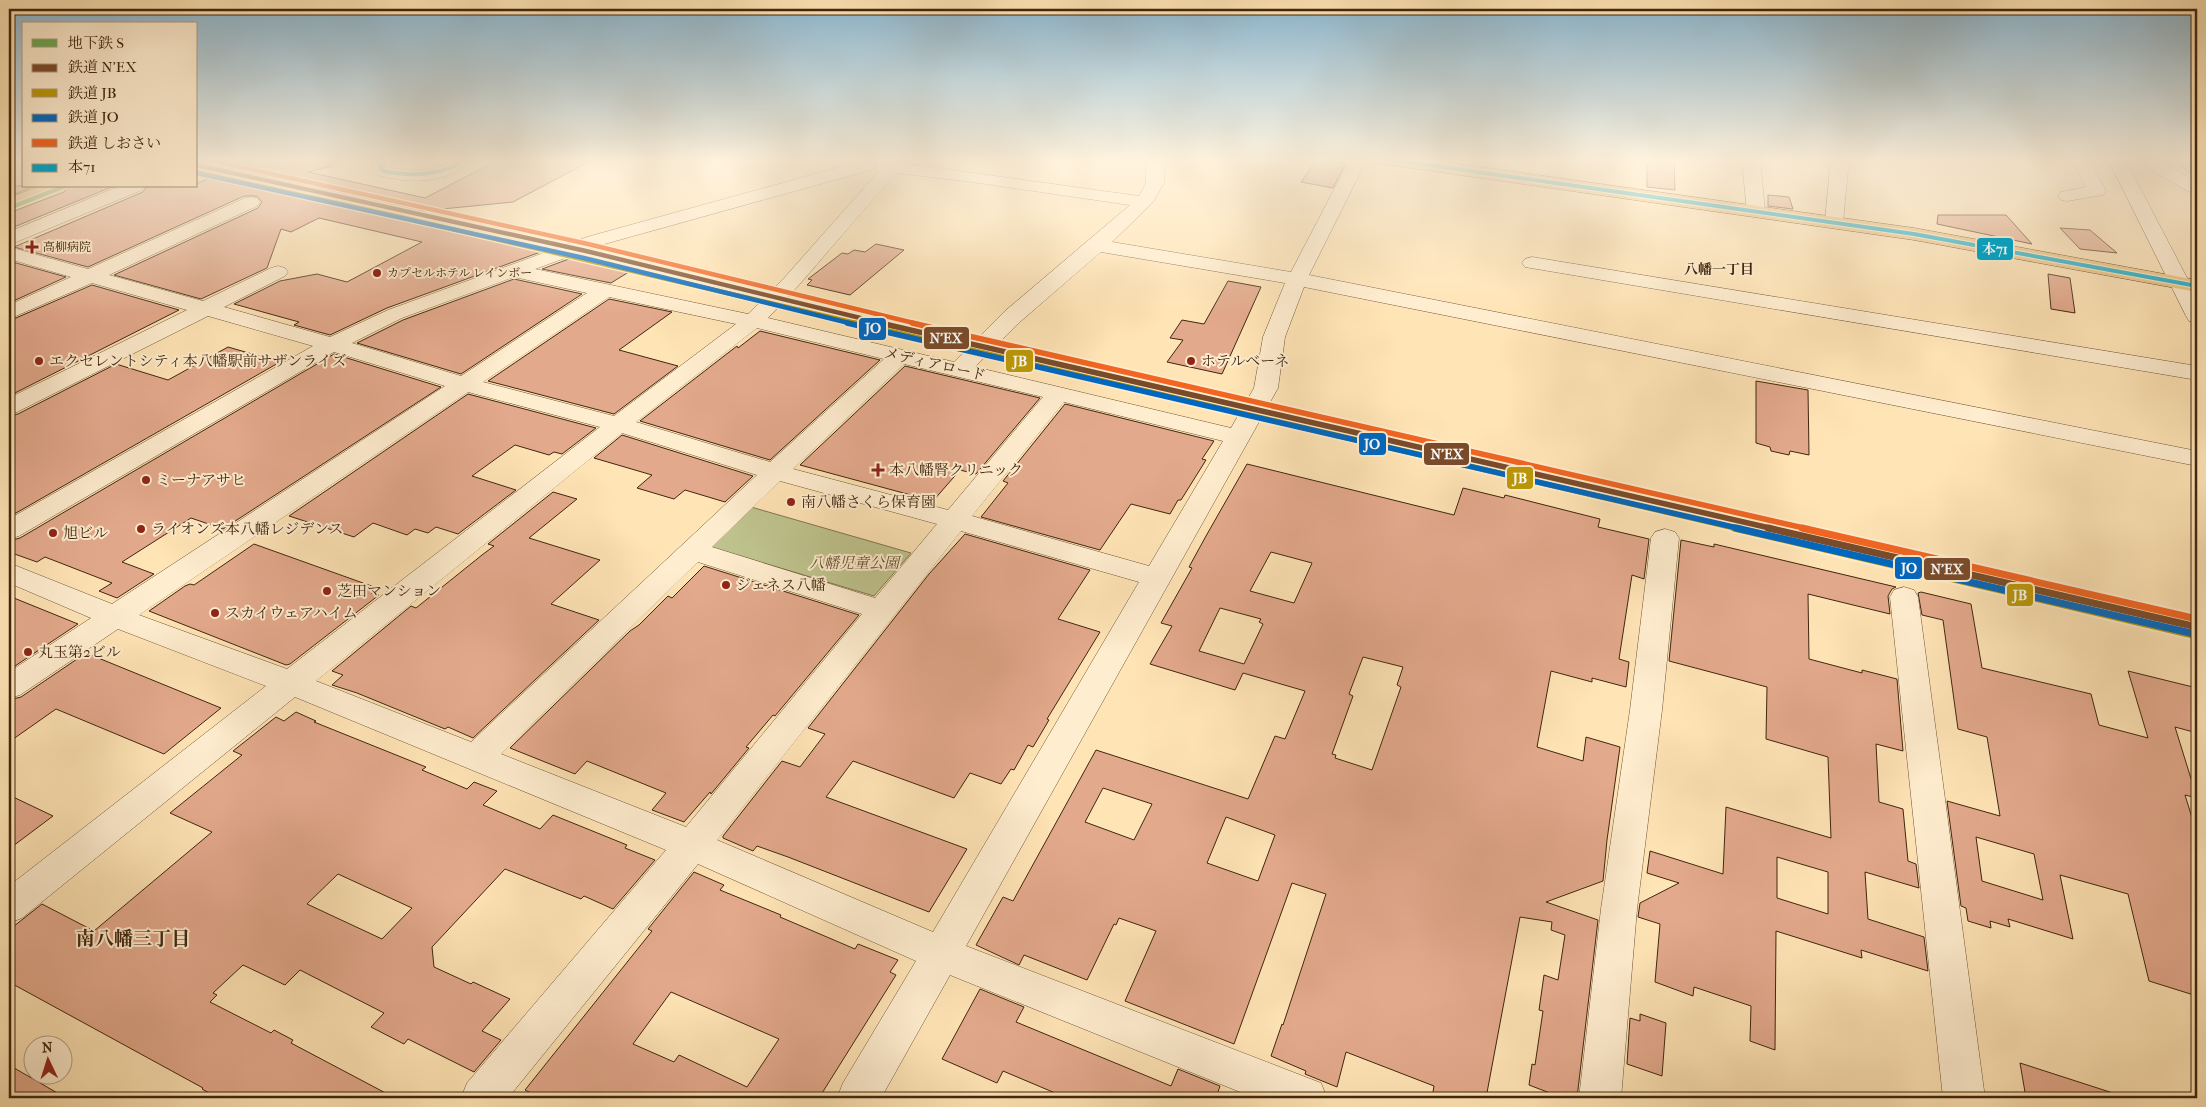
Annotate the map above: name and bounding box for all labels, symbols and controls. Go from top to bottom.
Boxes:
legend [22,22,198,188]
text: 地下鉄 S [68,34,124,52]
text: 鉄道 N'EX [68,58,137,76]
text: 鉄道 JB [68,84,117,102]
text: 鉄道 JO [68,108,119,126]
text: 鉄道 しおさい [68,134,161,152]
text: 本71 [68,158,96,176]
line badge: 本71 [1976,237,2014,261]
marker: 高柳病院 [25,240,39,254]
place label: 高柳病院 [43,240,91,254]
text: 本71 [1982,241,2008,258]
district label: 八幡一丁目 [1684,261,1754,278]
place label: カプセルホテル レインボー [387,266,532,280]
marker: カプセルホテル レインボー [371,267,383,279]
line badge: JO [858,317,887,341]
text: JO [863,320,881,337]
line badge: N'EX [923,326,970,350]
text: N'EX [929,330,964,347]
street label: メディアロード [882,344,988,384]
line badge: JB [1005,349,1034,373]
place label: エクセレントシティ本八幡駅前サザンライズ [49,352,347,370]
place label: ホテルベーネ [1201,352,1290,370]
text: JB [1011,353,1027,370]
marker: エクセレントシティ本八幡駅前サザンライズ [33,355,45,367]
marker: ホテルベーネ [1185,355,1197,367]
line badge: JO [1358,432,1387,456]
text: JO [1362,436,1380,453]
line badge: N'EX [1423,442,1470,466]
text: N'EX [1430,446,1465,463]
place label: 本八幡腎クリニック [889,461,1023,479]
marker: 本八幡腎クリニック [871,463,885,477]
line badge: JB [1506,466,1534,490]
text: JB [1511,470,1527,487]
place label: ミーナアサヒ [156,471,246,489]
marker: ミーナアサヒ [140,474,152,486]
place label: 南八幡さくら保育園 [801,493,936,511]
marker: 南八幡さくら保育園 [785,496,797,508]
place label: ライオンズ本八幡レジデンス [151,520,344,538]
marker: ライオンズ本八幡レジデンス [135,523,147,535]
place label: 旭ビル [63,524,108,542]
marker: 旭ビル [47,527,59,539]
park label: 八幡児童公園 [809,554,902,572]
line badge: JO [1894,556,1923,580]
line badge: N'EX [1923,557,1971,581]
text: JO [1899,560,1917,577]
text: N'EX [1930,561,1965,578]
place label: ジェネス八幡 [736,576,826,594]
marker: ジェネス八幡 [720,579,732,591]
place label: 芝田マンション [337,582,441,600]
line badge: JB [2006,583,2034,607]
marker: 芝田マンション [321,585,333,597]
text: JB [2011,587,2027,604]
place label: スカイウェアハイム [225,604,358,622]
marker: スカイウェアハイム [209,607,221,619]
place label: 丸玉第2ビル [38,643,121,661]
marker: 丸玉第2ビル [22,646,34,658]
district label: 南八幡三丁目 [76,928,190,950]
north arrow [22,1034,72,1084]
text: N [41,1039,53,1056]

